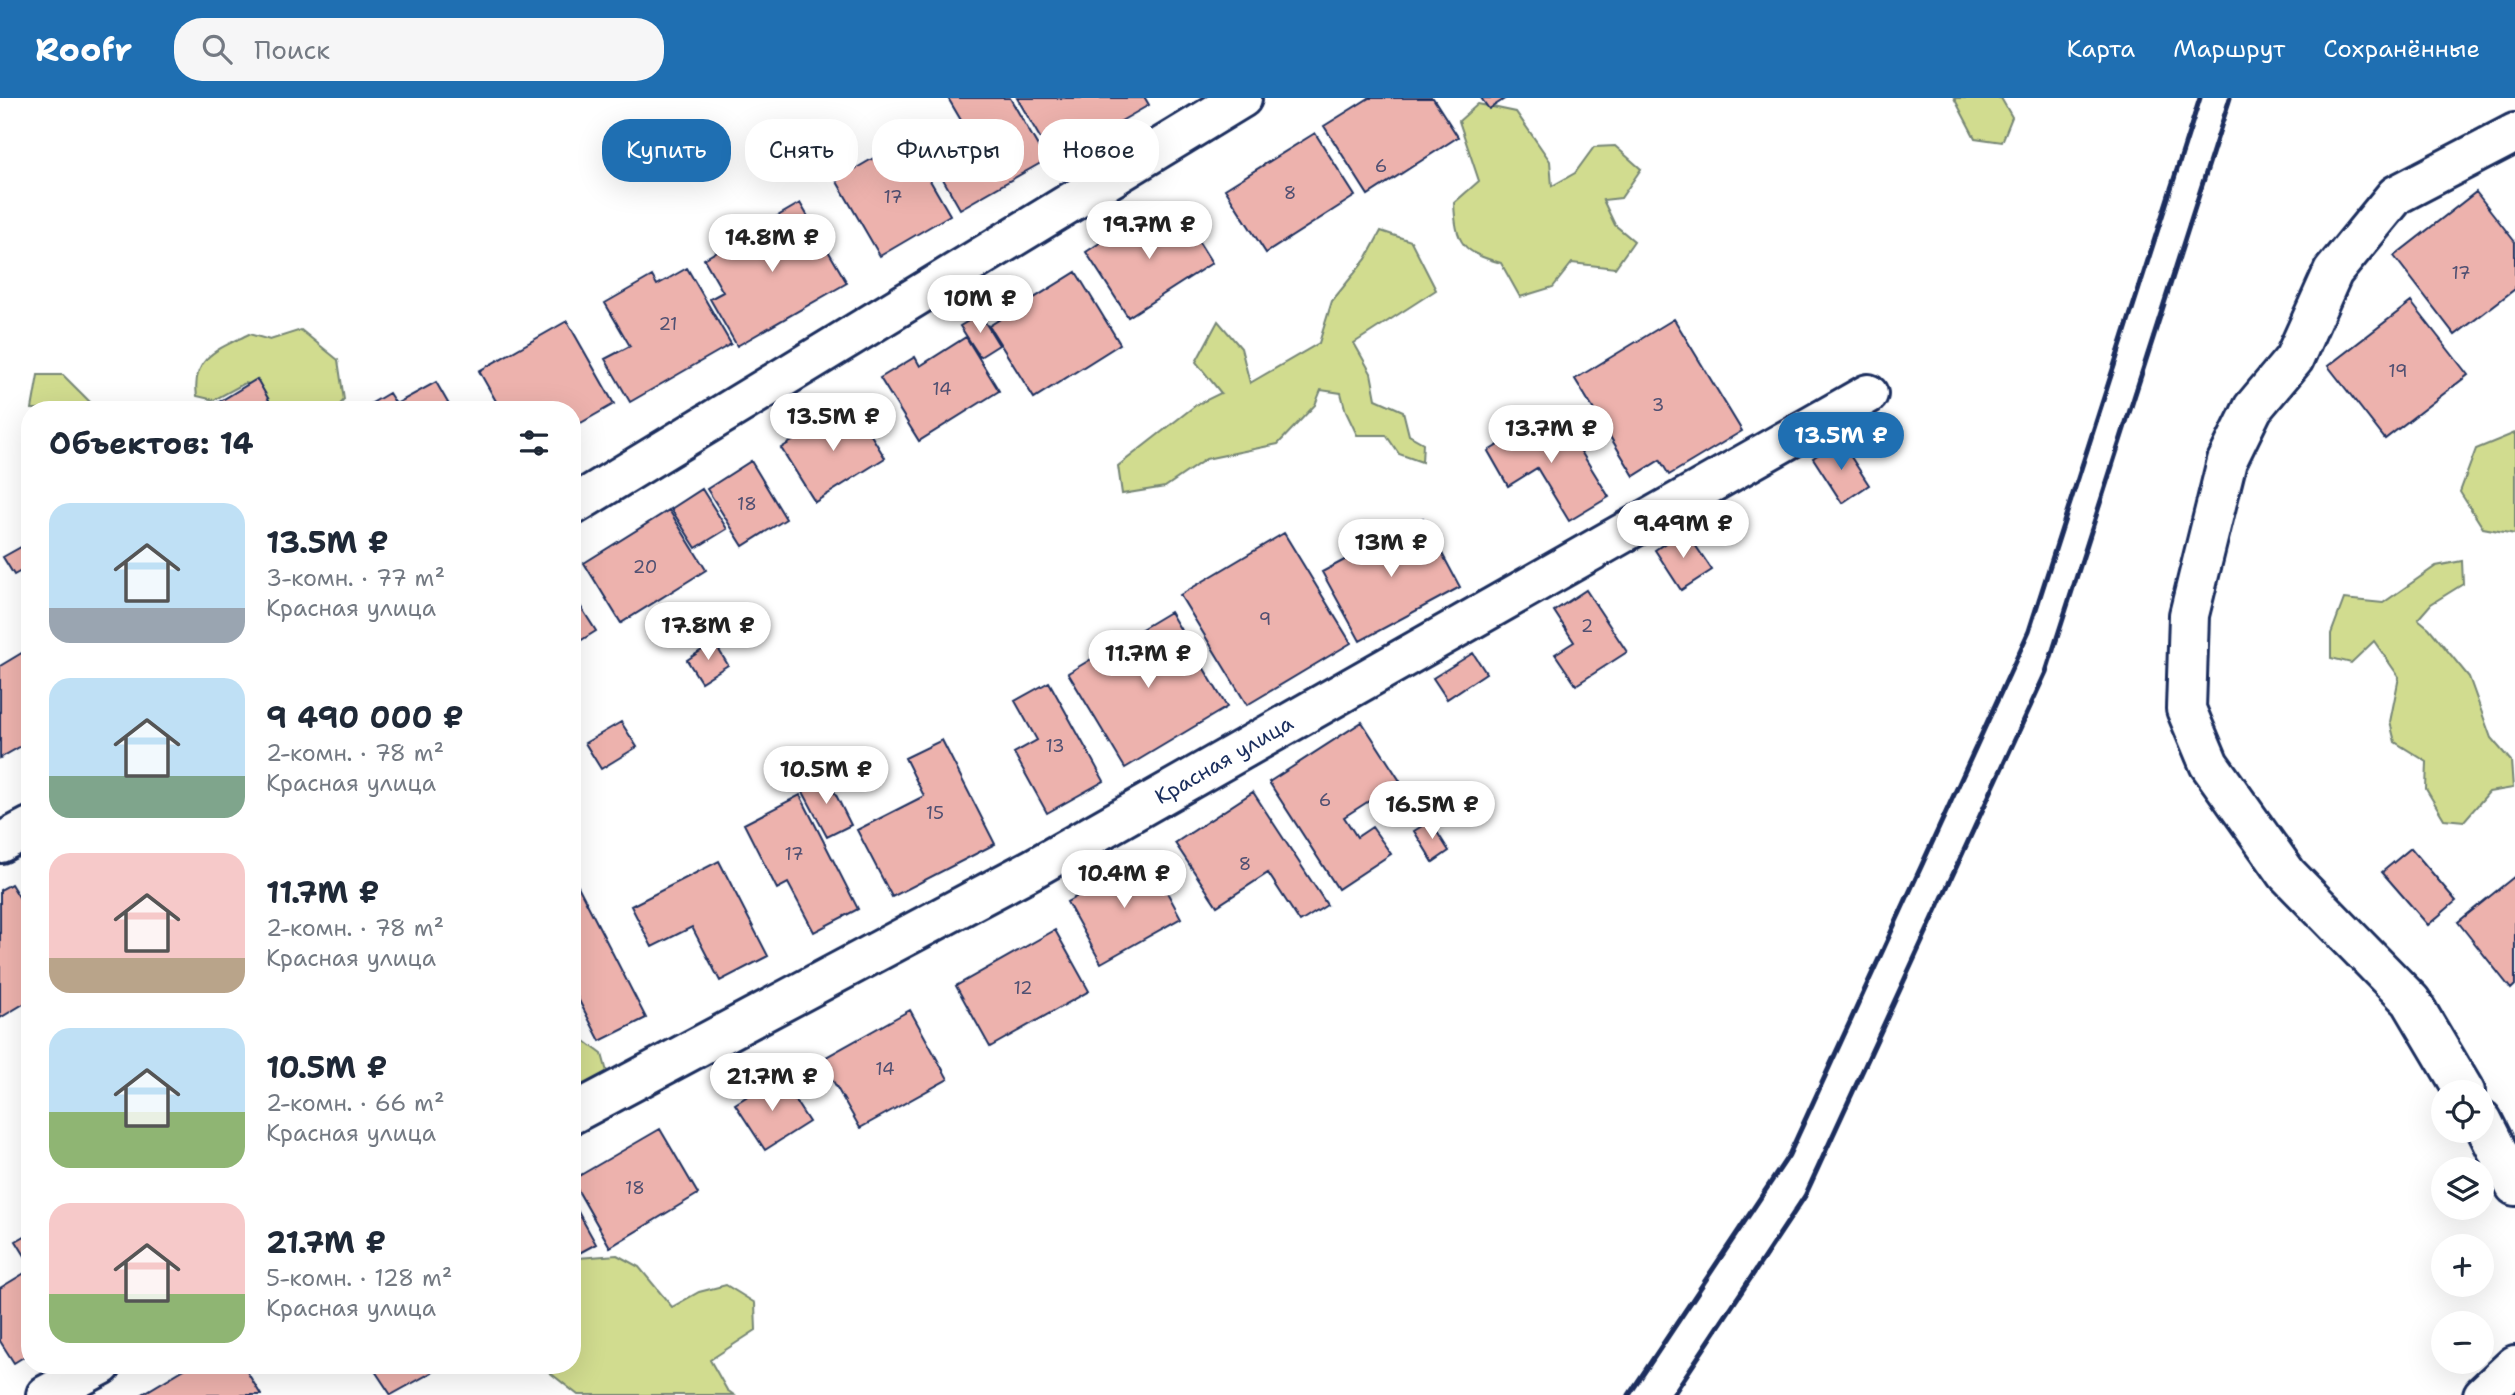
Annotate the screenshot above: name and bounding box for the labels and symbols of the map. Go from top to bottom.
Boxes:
house number: 6 [1375,154,1387,178]
house number: 8 [1284,181,1296,205]
house number: 17 [883,185,903,209]
pin: 19.7M ₽ [1084,202,1214,261]
pin: 14.8M ₽ [707,214,837,274]
house number: 17 [2451,261,2471,285]
pin: 10M ₽ [931,275,1029,335]
house number: 21 [658,312,678,336]
house number: 19 [2388,359,2408,383]
house number: 14 [932,377,952,401]
house number: 3 [1652,393,1664,417]
pin: 13.5M ₽ [768,394,898,453]
pin: 13.7M ₽ [1486,406,1616,465]
pin: 13.5M ₽ [1776,412,1906,472]
house number: 18 [737,492,757,516]
pin: 9.49M ₽ [1618,500,1748,560]
pin: 13M ₽ [1342,519,1440,579]
house number: 20 [633,555,657,579]
pin: 17.8M ₽ [643,602,773,662]
house number: 9 [1259,607,1271,631]
house number: 2 [1581,614,1593,638]
pin: 11.7M ₽ [1083,630,1213,690]
street label: Красная улица [1150,709,1298,811]
house number: 13 [1045,734,1065,758]
pin: 10.5M ₽ [761,746,891,806]
pin: 16.5M ₽ [1367,782,1497,841]
house number: 6 [1319,788,1331,812]
house number: 15 [926,801,944,825]
house number: 17 [784,842,804,866]
pin: 10.4M ₽ [1059,850,1189,910]
house number: 8 [1239,852,1251,876]
house number: 12 [1013,976,1033,1000]
pin: 21.7M ₽ [707,1054,837,1113]
house number: 14 [875,1057,895,1081]
house number: 18 [625,1176,645,1200]

